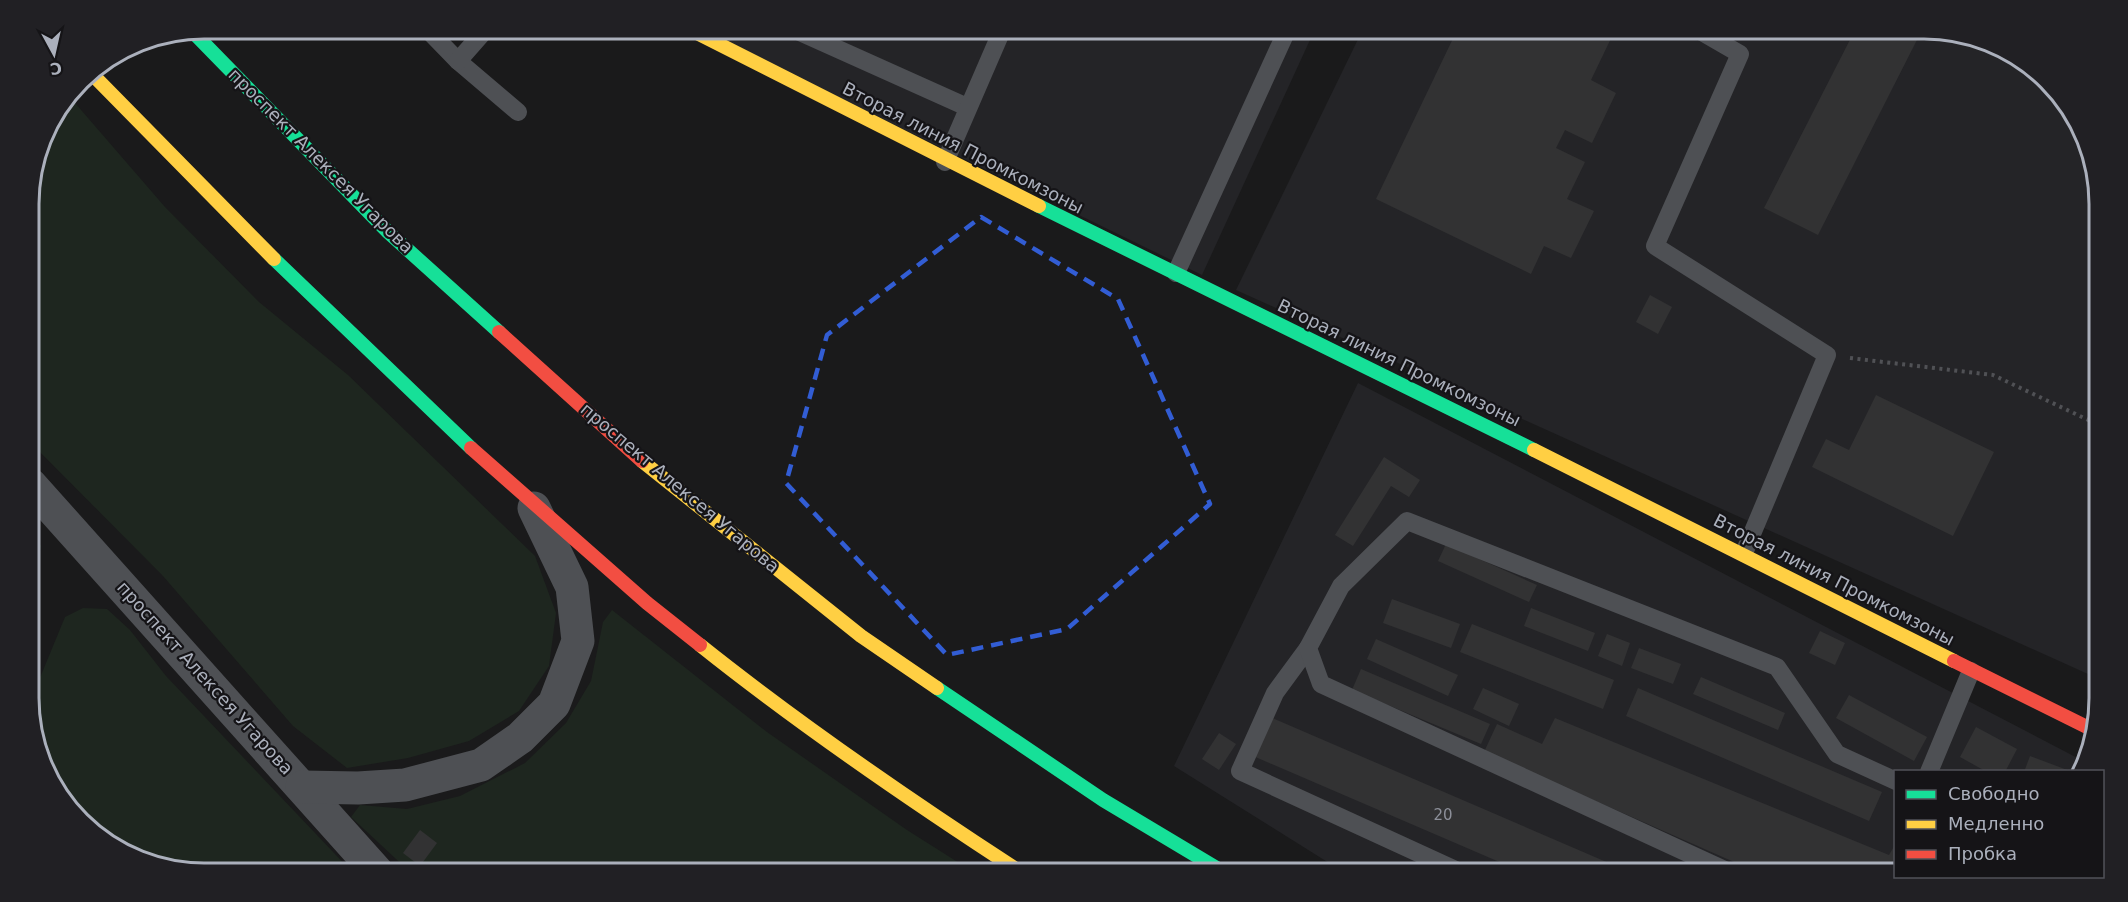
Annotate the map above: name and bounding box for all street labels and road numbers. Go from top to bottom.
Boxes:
street label: проспект Алексея Угарова [225,64,418,257]
street label: Вторая линия Промкомзоны [839,77,1087,218]
street label: Вторая линия Промкомзоны [1274,294,1524,431]
street label: проспект Алексея Угарова [577,398,784,577]
street label: Вторая линия Промкомзоны [1710,509,1958,650]
street label: проспект Алексея Угарова [113,577,298,779]

